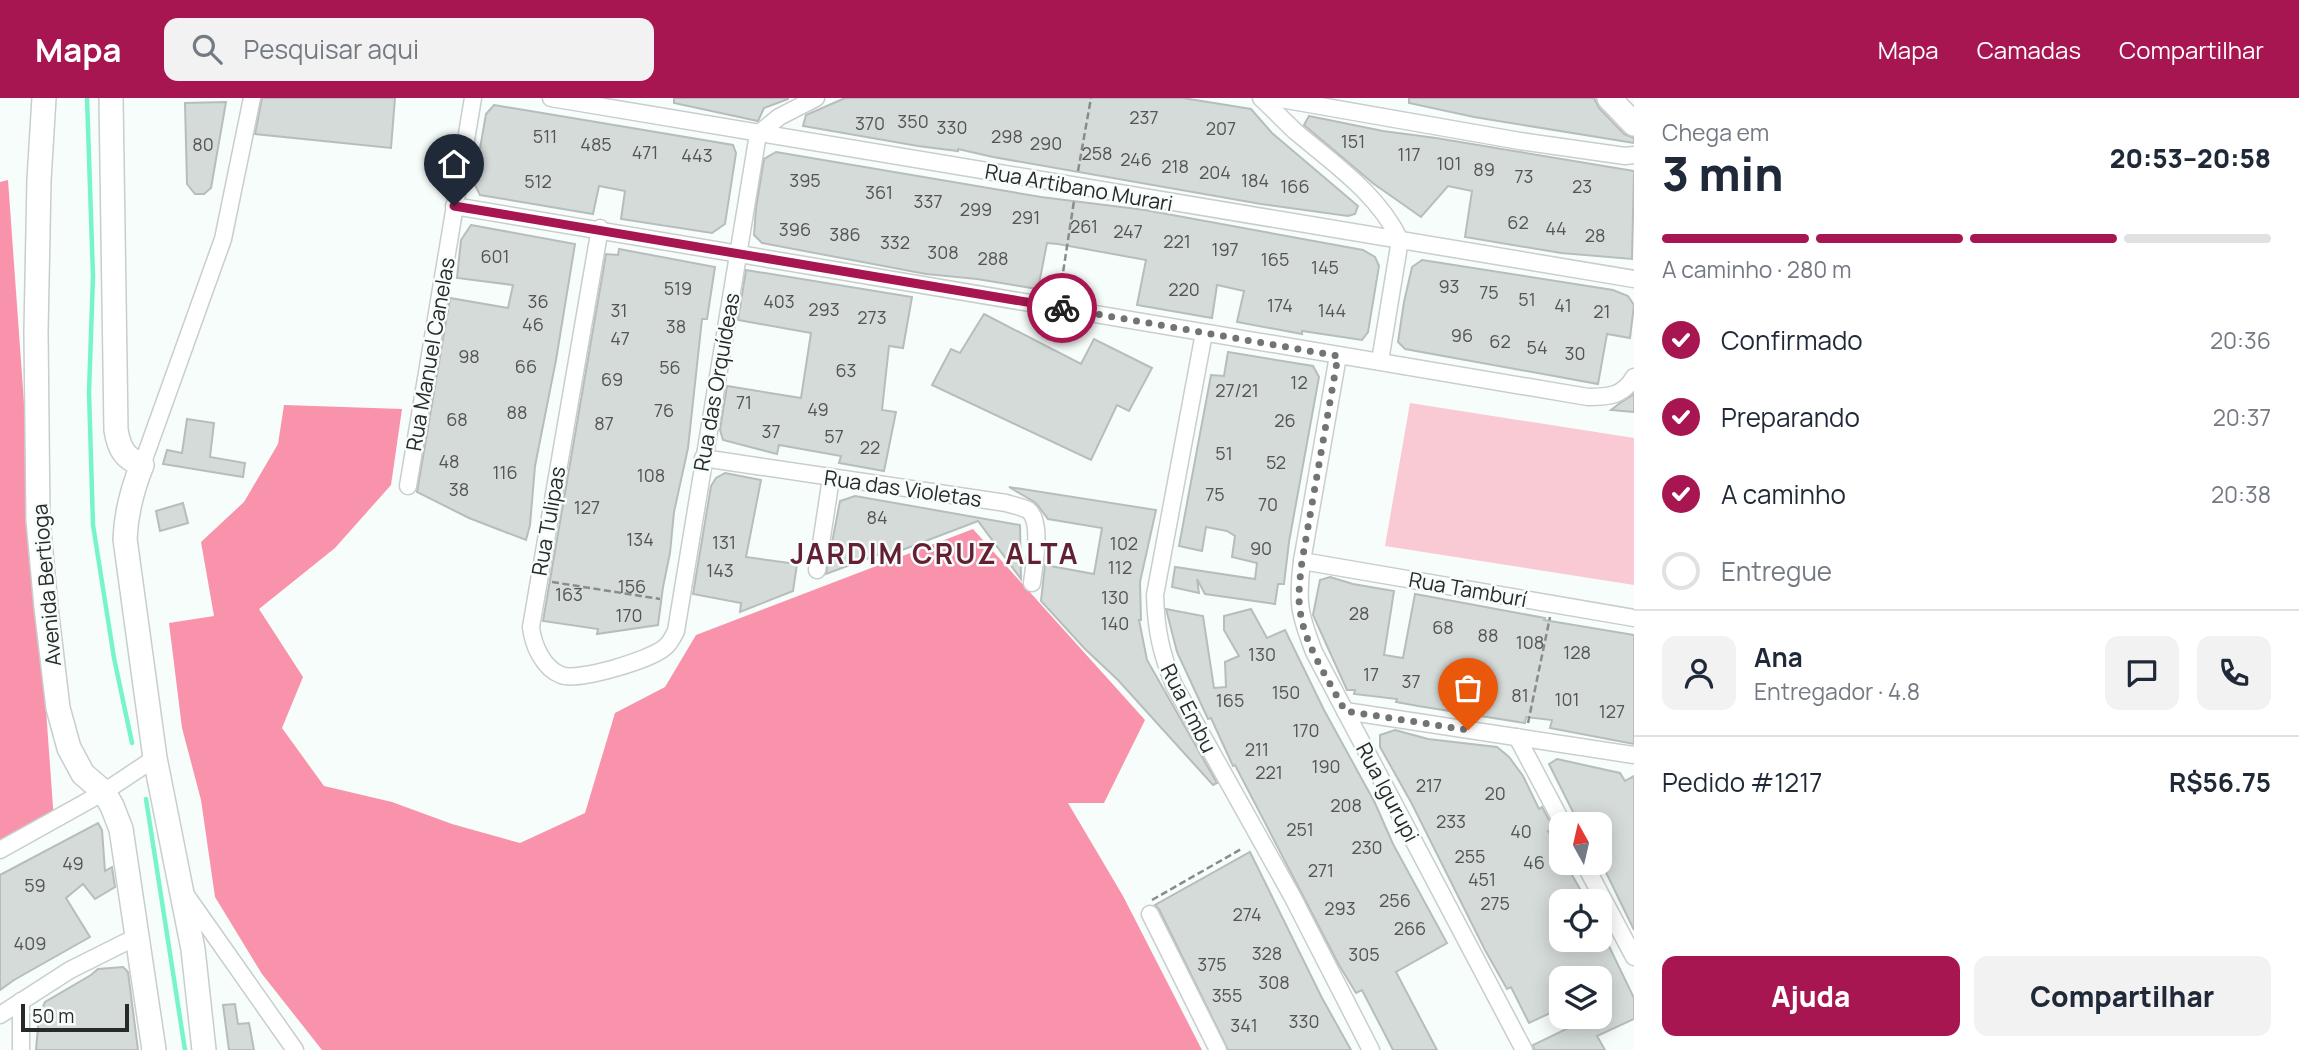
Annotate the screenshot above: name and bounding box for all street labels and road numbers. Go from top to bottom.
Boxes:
street label: Rua Artibano Murari [983,157,1175,217]
street label: Rua Manuel Canelas [399,255,461,453]
street label: Rua das Orquídeas [687,291,745,473]
street label: Rua das Violetas [822,463,984,513]
street label: Rua Tulipas [525,464,571,578]
street label: Avenida Bertioga [25,503,67,667]
street label: Rua Tamburí [1407,565,1529,613]
street label: Rua Embu [1155,659,1223,757]
street label: Rua Igurupi [1350,737,1426,847]

